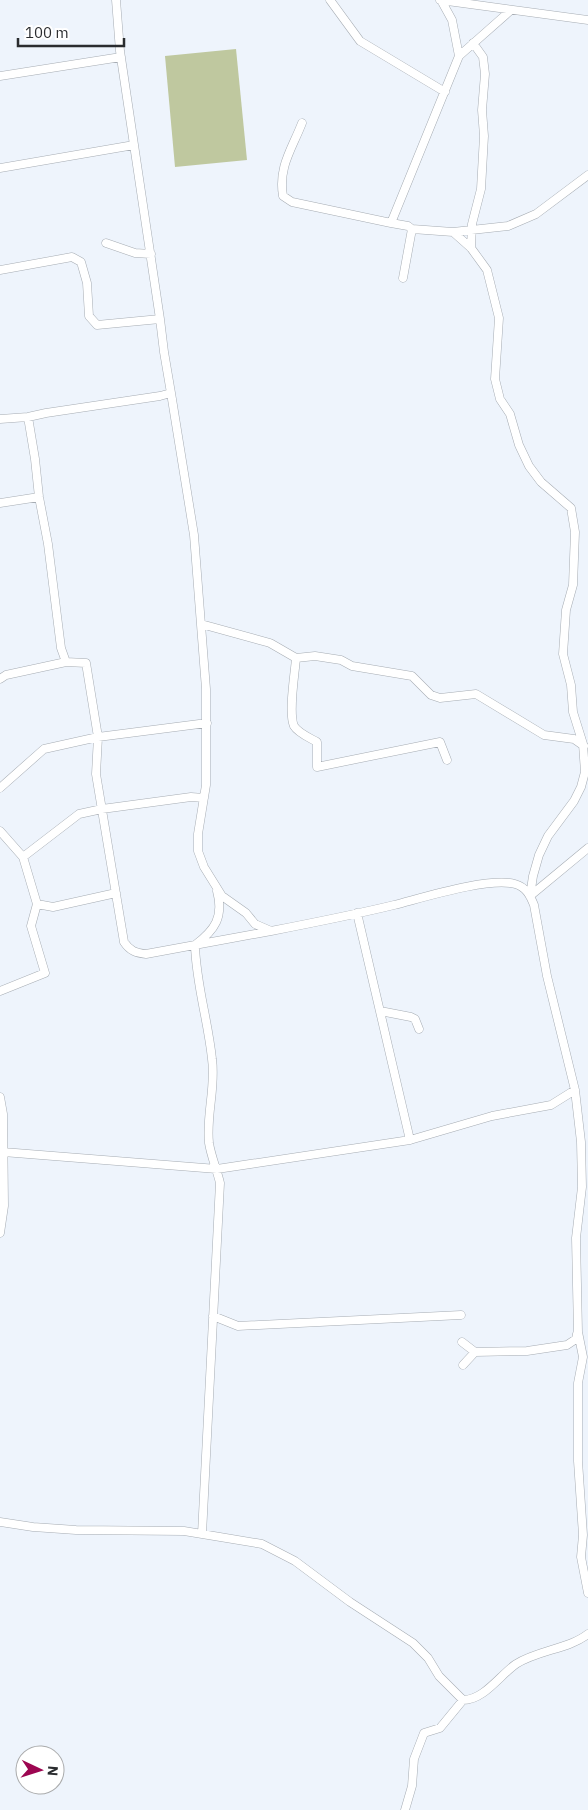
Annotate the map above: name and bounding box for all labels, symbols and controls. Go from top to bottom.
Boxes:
scale bar [18,15,124,47]
text: 100 m [25,23,69,42]
north arrow [15,1745,65,1795]
text: N [44,1765,62,1777]

